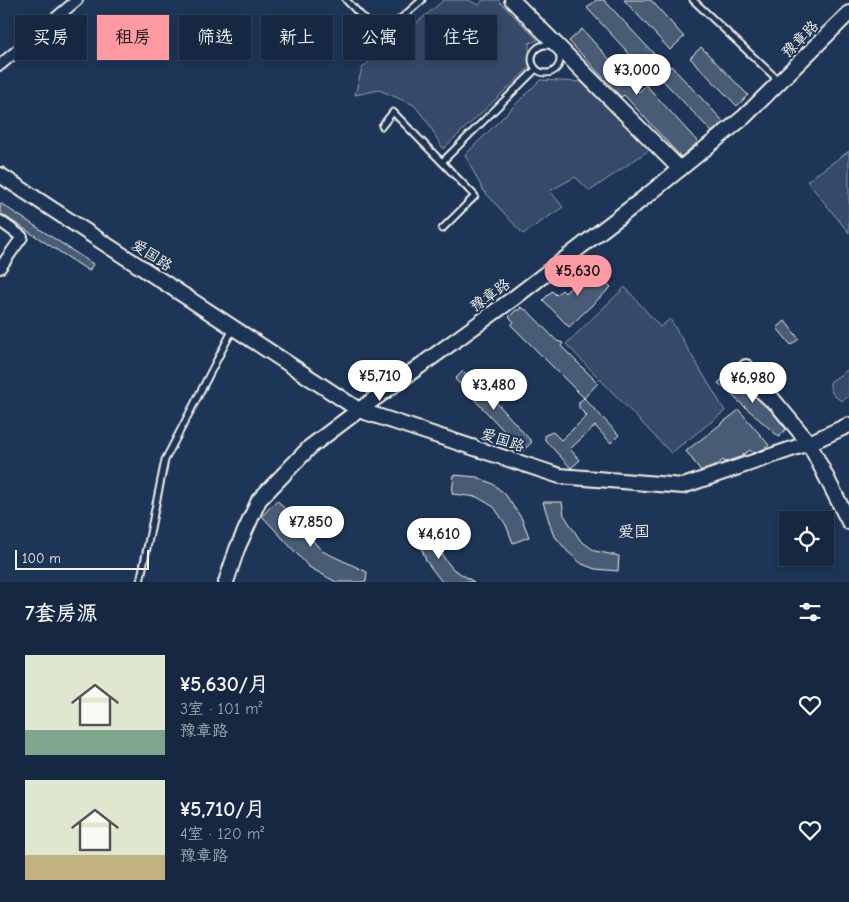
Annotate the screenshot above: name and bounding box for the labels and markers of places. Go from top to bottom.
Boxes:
pin: ¥3,000 [596,54,678,96]
pin: ¥5,630 [537,254,619,297]
pin: ¥5,710 [339,360,421,402]
pin: ¥6,980 [712,362,794,404]
pin: ¥3,480 [453,368,535,411]
pin: ¥7,850 [270,506,352,548]
pin: ¥4,610 [398,518,480,560]

